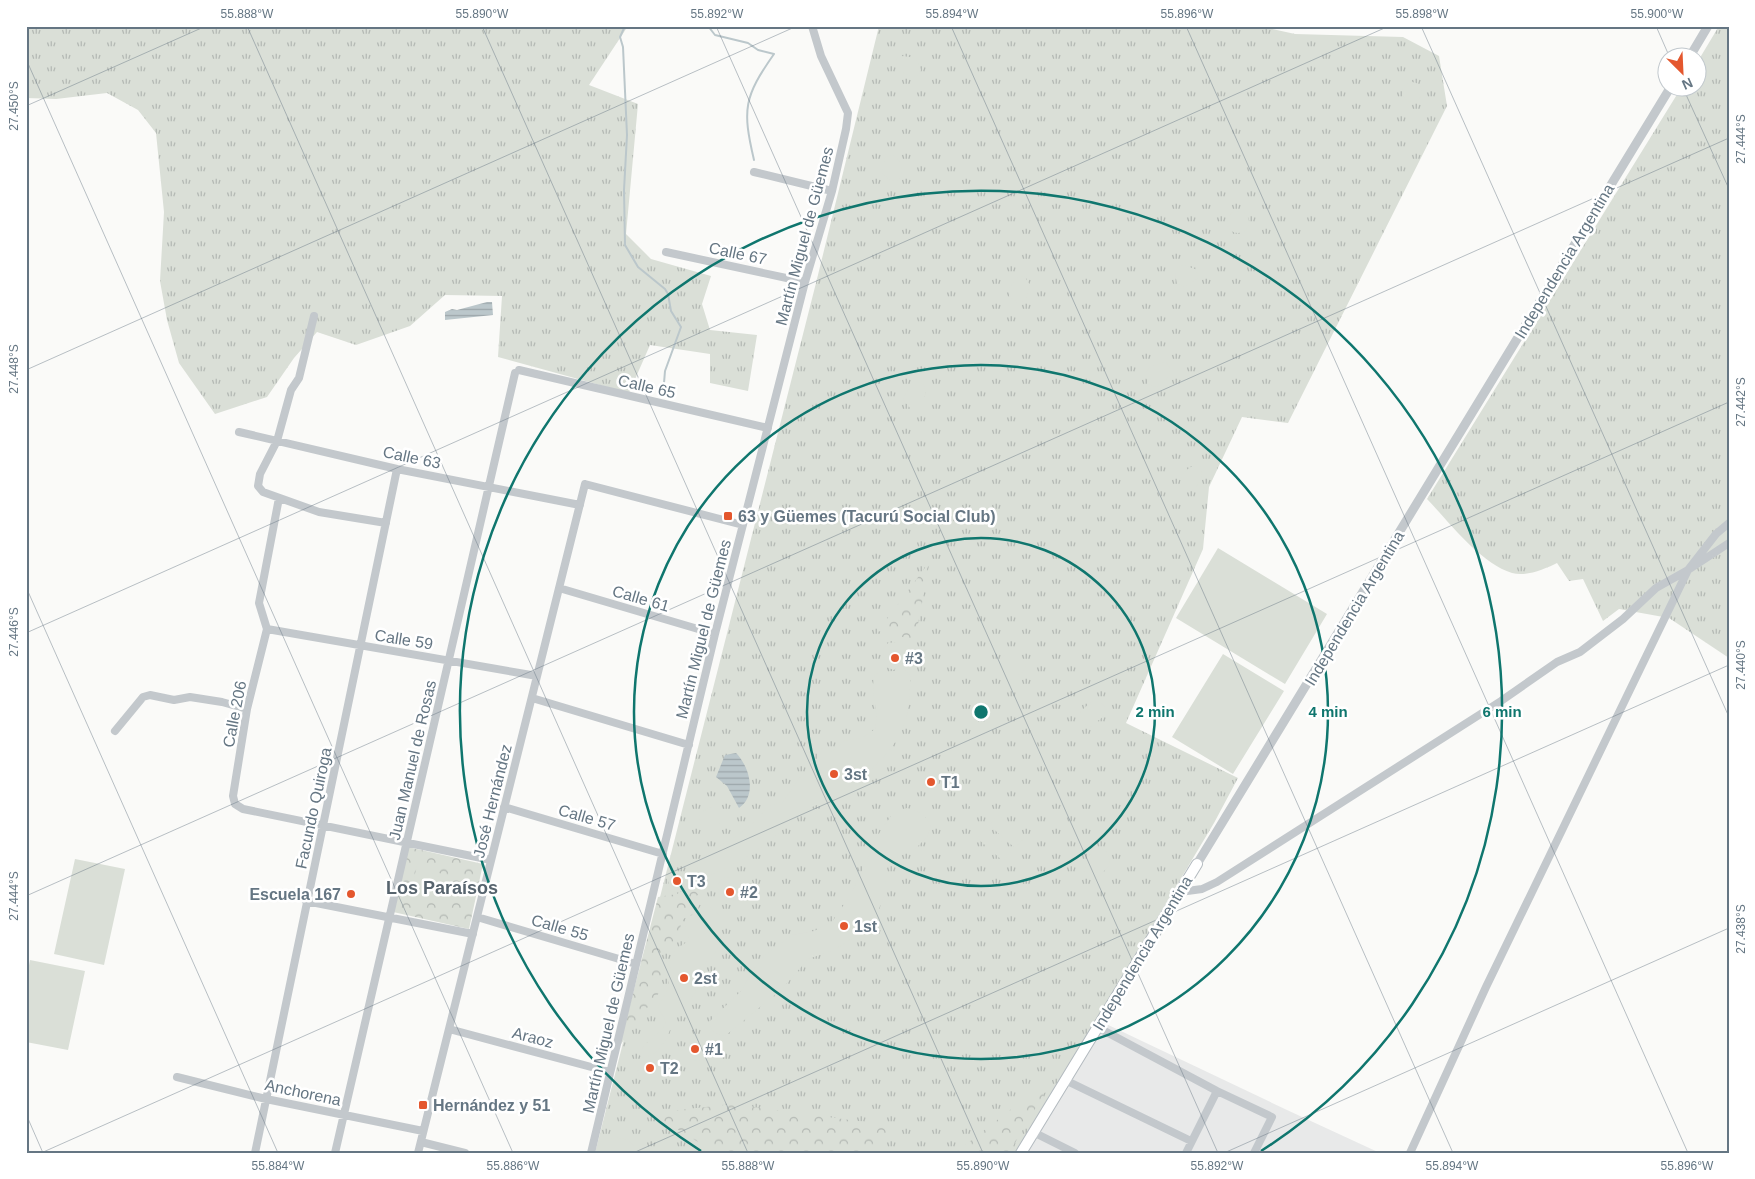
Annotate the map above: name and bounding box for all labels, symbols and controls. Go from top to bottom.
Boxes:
text: 55.888°W [221,7,274,21]
text: 55.890°W [456,7,509,21]
text: 55.892°W [691,7,744,21]
text: 55.894°W [926,7,979,21]
text: 55.896°W [1161,7,1214,21]
text: 55.898°W [1396,7,1449,21]
text: 55.900°W [1631,7,1684,21]
north arrow [1658,48,1708,98]
text: N [1679,75,1695,93]
text: 27.450°S [7,81,21,131]
text: 27.444°S [1734,114,1748,164]
street label: Martín Miguel de Güemes [772,145,837,327]
street label: Independencia Argentina [1512,181,1617,342]
street label: Calle 67 [707,239,768,268]
text: 27.448°S [7,344,21,394]
street label: Calle 65 [616,372,677,401]
text: 27.442°S [1734,377,1748,427]
street label: Calle 63 [381,443,442,472]
place label: 63 y Güemes (Tacurú Social Club) [738,508,996,525]
marker: 63 y Güemes (Tacurú Social Club) [722,510,734,522]
street label: Independencia Argentina [1302,528,1407,689]
street label: Martín Miguel de Güemes [673,538,734,720]
street label: Calle 61 [610,582,672,615]
text: 27.446°S [7,607,21,657]
street label: Calle 59 [374,627,434,652]
text: 27.440°S [1734,640,1748,690]
place label: #3 [905,650,923,667]
marker: #3 [889,652,901,664]
street label: Juan Manuel de Rosas [386,678,439,842]
street label: Calle 206 [220,679,249,749]
centre of rings [972,703,990,721]
text: 2 min [1135,703,1175,720]
text: 4 min [1308,703,1348,720]
text: 6 min [1482,703,1522,720]
street label: José Hernández [470,743,515,860]
street label: Facundo Quiroga [292,746,335,870]
place label: 3st [844,766,868,783]
marker: 3st [828,768,840,780]
place label: T1 [941,774,960,791]
marker: T1 [925,776,937,788]
street label: Calle 57 [556,801,618,834]
text: 27.444°S [7,871,21,921]
place label: T3 [687,873,706,890]
street label: Independencia Argentina [1090,873,1195,1034]
marker: T3 [671,875,683,887]
district label: Los Paraísos [386,878,498,898]
place label: #2 [740,884,758,901]
place label: Escuela 167 [249,886,341,903]
marker: #2 [724,886,736,898]
marker: Escuela 167 [345,888,357,900]
text: 27.438°S [1734,904,1748,954]
street label: Calle 55 [529,911,591,944]
place label: 1st [854,918,878,935]
marker: 1st [838,920,850,932]
street label: Martín Miguel de Güemes [580,932,637,1115]
place label: 2st [694,970,718,987]
marker: 2st [678,972,690,984]
street label: Araoz [510,1024,555,1051]
place label: #1 [705,1041,723,1058]
marker: #1 [689,1043,701,1055]
place label: T2 [660,1060,679,1077]
marker: T2 [644,1062,656,1074]
street label: Anchorena [263,1076,343,1109]
place label: Hernández y 51 [433,1097,550,1114]
marker: Hernández y 51 [417,1099,429,1111]
text: 55.884°W [252,1159,305,1173]
text: 55.886°W [487,1159,540,1173]
text: 55.888°W [722,1159,775,1173]
text: 55.890°W [957,1159,1010,1173]
text: 55.892°W [1191,1159,1244,1173]
text: 55.894°W [1426,1159,1479,1173]
text: 55.896°W [1661,1159,1714,1173]

